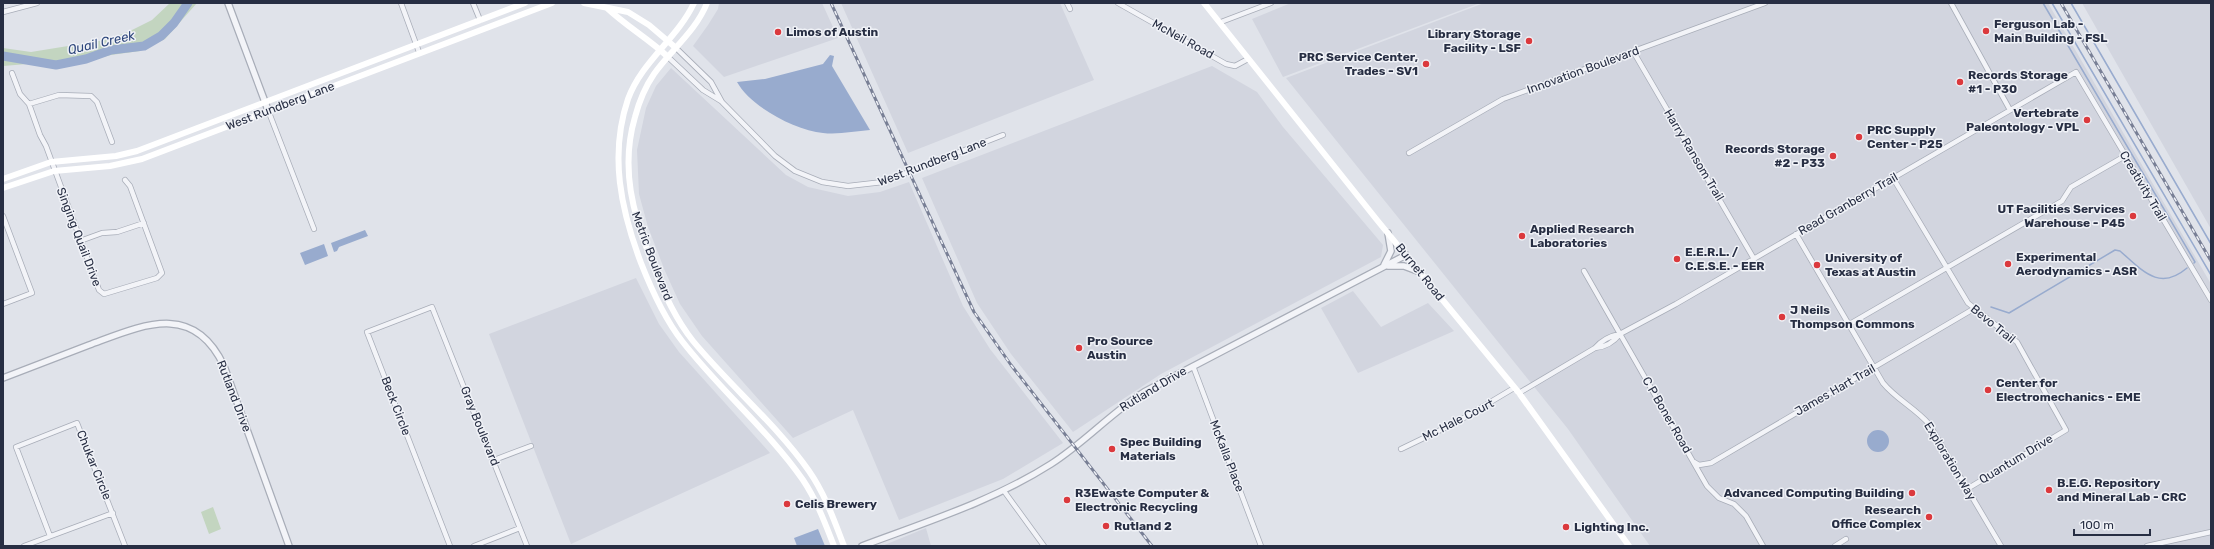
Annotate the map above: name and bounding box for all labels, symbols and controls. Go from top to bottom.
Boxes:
street label: McNeil Road [1150,16,1216,62]
place label: Ferguson Lab - Main Building - FSL [1994,17,2107,45]
place label: Limos of Austin [786,25,879,39]
marker: Ferguson Lab - Main Building - FSL [1981,26,1991,36]
water label: Quail Creek [66,27,136,58]
marker: Limos of Austin [773,27,783,37]
place label: Library Storage Facility - LSF [1427,27,1521,55]
marker: Library Storage Facility - LSF [1524,36,1534,46]
street label: Innovation Boulevard [1525,43,1641,97]
place label: PRC Service Center, Trades - SV1 [1299,50,1418,78]
marker: PRC Service Center, Trades - SV1 [1421,59,1431,69]
place label: Records Storage #1 - P30 [1968,68,2068,96]
marker: Records Storage #1 - P30 [1955,77,1965,87]
street label: West Rundberg Lane [224,79,336,133]
place label: Vertebrate Paleontology - VPL [1966,106,2079,134]
street label: Harry Ransom Trail [1661,107,1727,203]
marker: Vertebrate Paleontology - VPL [2082,115,2092,125]
place label: PRC Supply Center - P25 [1867,123,1943,151]
marker: PRC Supply Center - P25 [1854,132,1864,142]
street label: West Rundberg Lane [876,135,988,189]
place label: Records Storage #2 - P33 [1725,142,1825,170]
street label: Creativity Trail [2117,148,2169,224]
marker: Records Storage #2 - P33 [1828,151,1838,161]
street label: Read Granberry Trail [1796,170,1900,238]
street label: Singing Quail Drive [54,186,104,289]
place label: UT Facilities Services Warehouse - P45 [1998,202,2125,230]
street label: Metric Boulevard [629,210,675,302]
marker: UT Facilities Services Warehouse - P45 [2128,211,2138,221]
place label: Applied Research Laboratories [1530,222,1635,250]
marker: Applied Research Laboratories [1517,231,1527,241]
street label: Burnet Road [1393,240,1447,304]
place label: E.E.R.L. / C.E.S.E. - EER [1685,245,1765,273]
place label: Experimental Aerodynamics - ASR [2016,250,2137,278]
place label: University of Texas at Austin [1825,251,1916,279]
marker: E.E.R.L. / C.E.S.E. - EER [1672,254,1682,264]
marker: Experimental Aerodynamics - ASR [2003,259,2013,269]
marker: University of Texas at Austin [1812,260,1822,270]
street label: Bevo Trail [1968,302,2018,346]
place label: J Neils Thompson Commons [1790,303,1915,331]
marker: J Neils Thompson Commons [1777,312,1787,322]
place label: Pro Source Austin [1087,334,1153,362]
marker: Pro Source Austin [1074,343,1084,353]
street label: Rutland Drive [214,358,254,434]
street label: James Hart Trail [1792,361,1878,419]
street label: Rutland Drive [1117,363,1189,414]
street label: C P Boner Road [1639,374,1695,456]
street label: Beck Circle [378,375,414,438]
place label: Center for Electromechanics - EME [1996,376,2141,404]
street label: Gray Boulevard [458,384,502,468]
marker: Center for Electromechanics - EME [1983,385,1993,395]
street label: Mc Hale Court [1420,396,1496,444]
street label: McKalla Place [1207,418,1247,494]
street label: Exploration Way [1921,419,1979,503]
street label: Chukar Circle [74,428,114,502]
street label: Quantum Drive [1977,431,2056,487]
place label: Spec Building Materials [1120,435,1202,463]
marker: Spec Building Materials [1107,444,1117,454]
place label: B.E.G. Repository and Mineral Lab - CRC [2057,476,2187,504]
marker: B.E.G. Repository and Mineral Lab - CRC [2044,485,2054,495]
place label: R3Ewaste Computer & Electronic Recycling [1075,486,1209,514]
place label: Advanced Computing Building [1724,486,1904,500]
marker: Advanced Computing Building [1907,488,1917,498]
marker: R3Ewaste Computer & Electronic Recycling [1062,495,1072,505]
place label: Celis Brewery [795,497,877,511]
marker: Celis Brewery [782,499,792,509]
place label: Research Office Complex [1831,503,1921,531]
scale bar [2074,511,2150,537]
marker: Research Office Complex [1924,512,1934,522]
text: 100 m [2080,518,2114,532]
place label: Rutland 2 [1114,519,1172,533]
place label: Lighting Inc. [1574,520,1649,534]
marker: Rutland 2 [1101,521,1111,531]
marker: Lighting Inc. [1561,522,1571,532]

